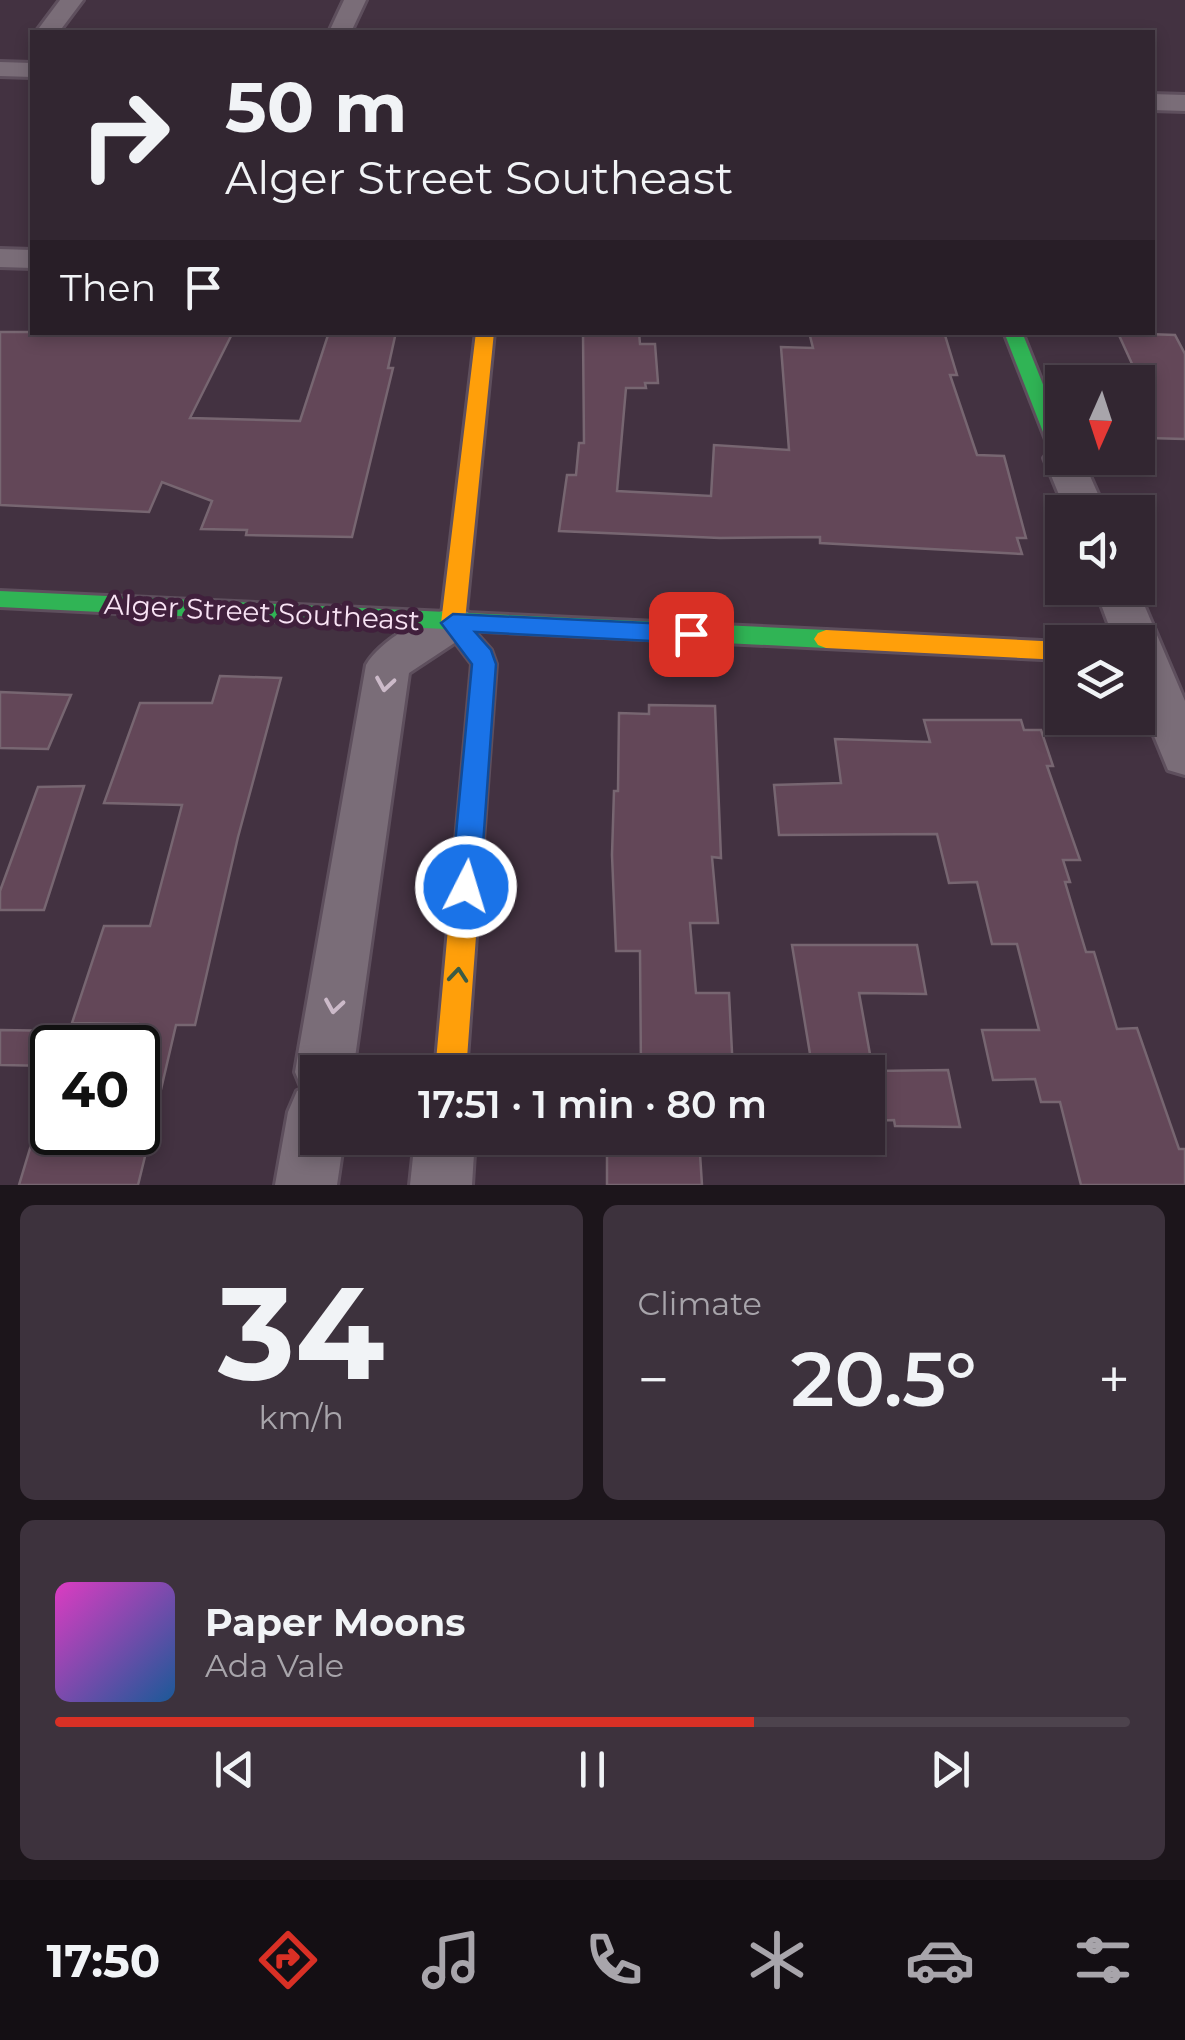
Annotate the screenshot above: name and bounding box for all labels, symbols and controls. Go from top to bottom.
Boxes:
text: 50 m [225,64,407,150]
icon: right [60,70,190,200]
text: Alger Street Southeast [225,150,733,205]
icon: arrive [176,260,231,315]
text: Then [60,264,156,311]
north arrow [1045,365,1155,475]
map controls [1045,365,1155,735]
button: sound [1045,495,1155,605]
street label: Alger Street Southeast [103,587,421,637]
pin [649,592,734,677]
icon: arrive [664,607,719,662]
button: layers [1045,625,1155,735]
one-way arrow [375,676,396,693]
position arrow [414,835,518,939]
one-way arrow [447,967,469,983]
one-way arrow [325,997,346,1014]
speed limit sign: 40 [30,1025,160,1155]
text: 17:51 · 1 min · 80 m [418,1081,767,1128]
text: 34 [218,1253,385,1412]
text: Climate [638,1284,762,1323]
text: 20.5° [791,1333,977,1425]
text: − [638,1346,669,1413]
text: + [1098,1346,1130,1413]
text: km/h [259,1398,344,1437]
text: Paper Moons [205,1599,466,1646]
text: Ada Vale [205,1646,344,1685]
icon: previous [207,1742,262,1797]
icon: pause [565,1742,620,1797]
icon: next [923,1742,978,1797]
icon: directions [253,1925,323,1995]
icon: music [416,1925,486,1995]
icon: phone [579,1925,649,1995]
icon: climate [742,1925,812,1995]
icon: car [905,1925,975,1995]
icon: filters [1068,1925,1138,1995]
text: 17:50 [47,1933,160,1988]

